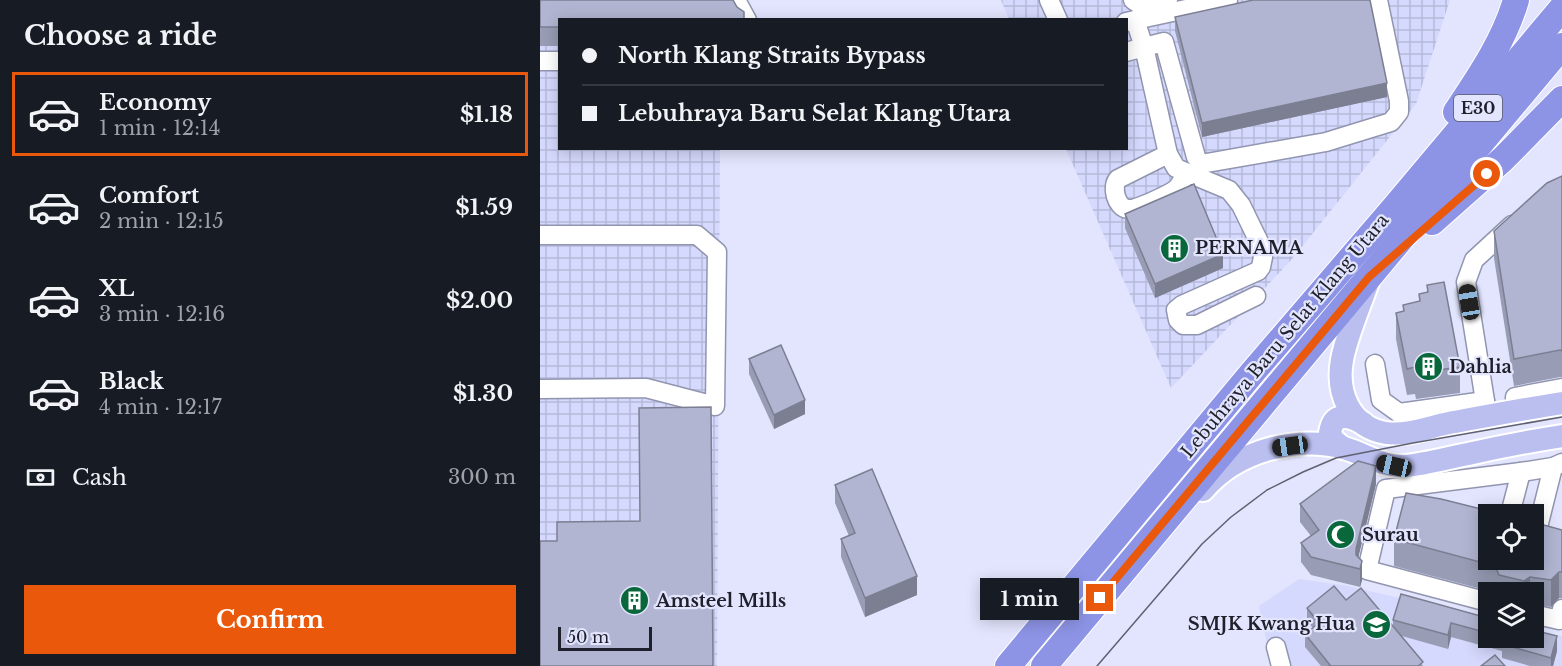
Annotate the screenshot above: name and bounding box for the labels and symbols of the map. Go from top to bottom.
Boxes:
road number: E30 [1454,95,1502,121]
route start [1473,160,1500,187]
street label: Lebuhraya Baru Selat Klang Utara [1176,210,1394,462]
building icon: PERNAMA [1158,232,1190,264]
place label: PERNAMA [1195,237,1304,259]
car [1457,283,1481,321]
building icon: Dahlia [1412,351,1444,383]
place label: Dahlia [1449,356,1513,378]
car [1271,435,1309,457]
car [1374,453,1414,479]
mosque icon: Surau [1325,519,1357,551]
place label: Surau [1362,524,1419,546]
callout: 1 min [980,577,1079,619]
route end [1086,584,1113,611]
building icon: Amsteel Mills [619,585,651,617]
place label: Amsteel Mills [655,590,786,612]
school or university icon: SMJK Kwang Hua [1360,608,1392,640]
place label: SMJK Kwang Hua [1188,613,1356,635]
scale bar [558,624,652,652]

